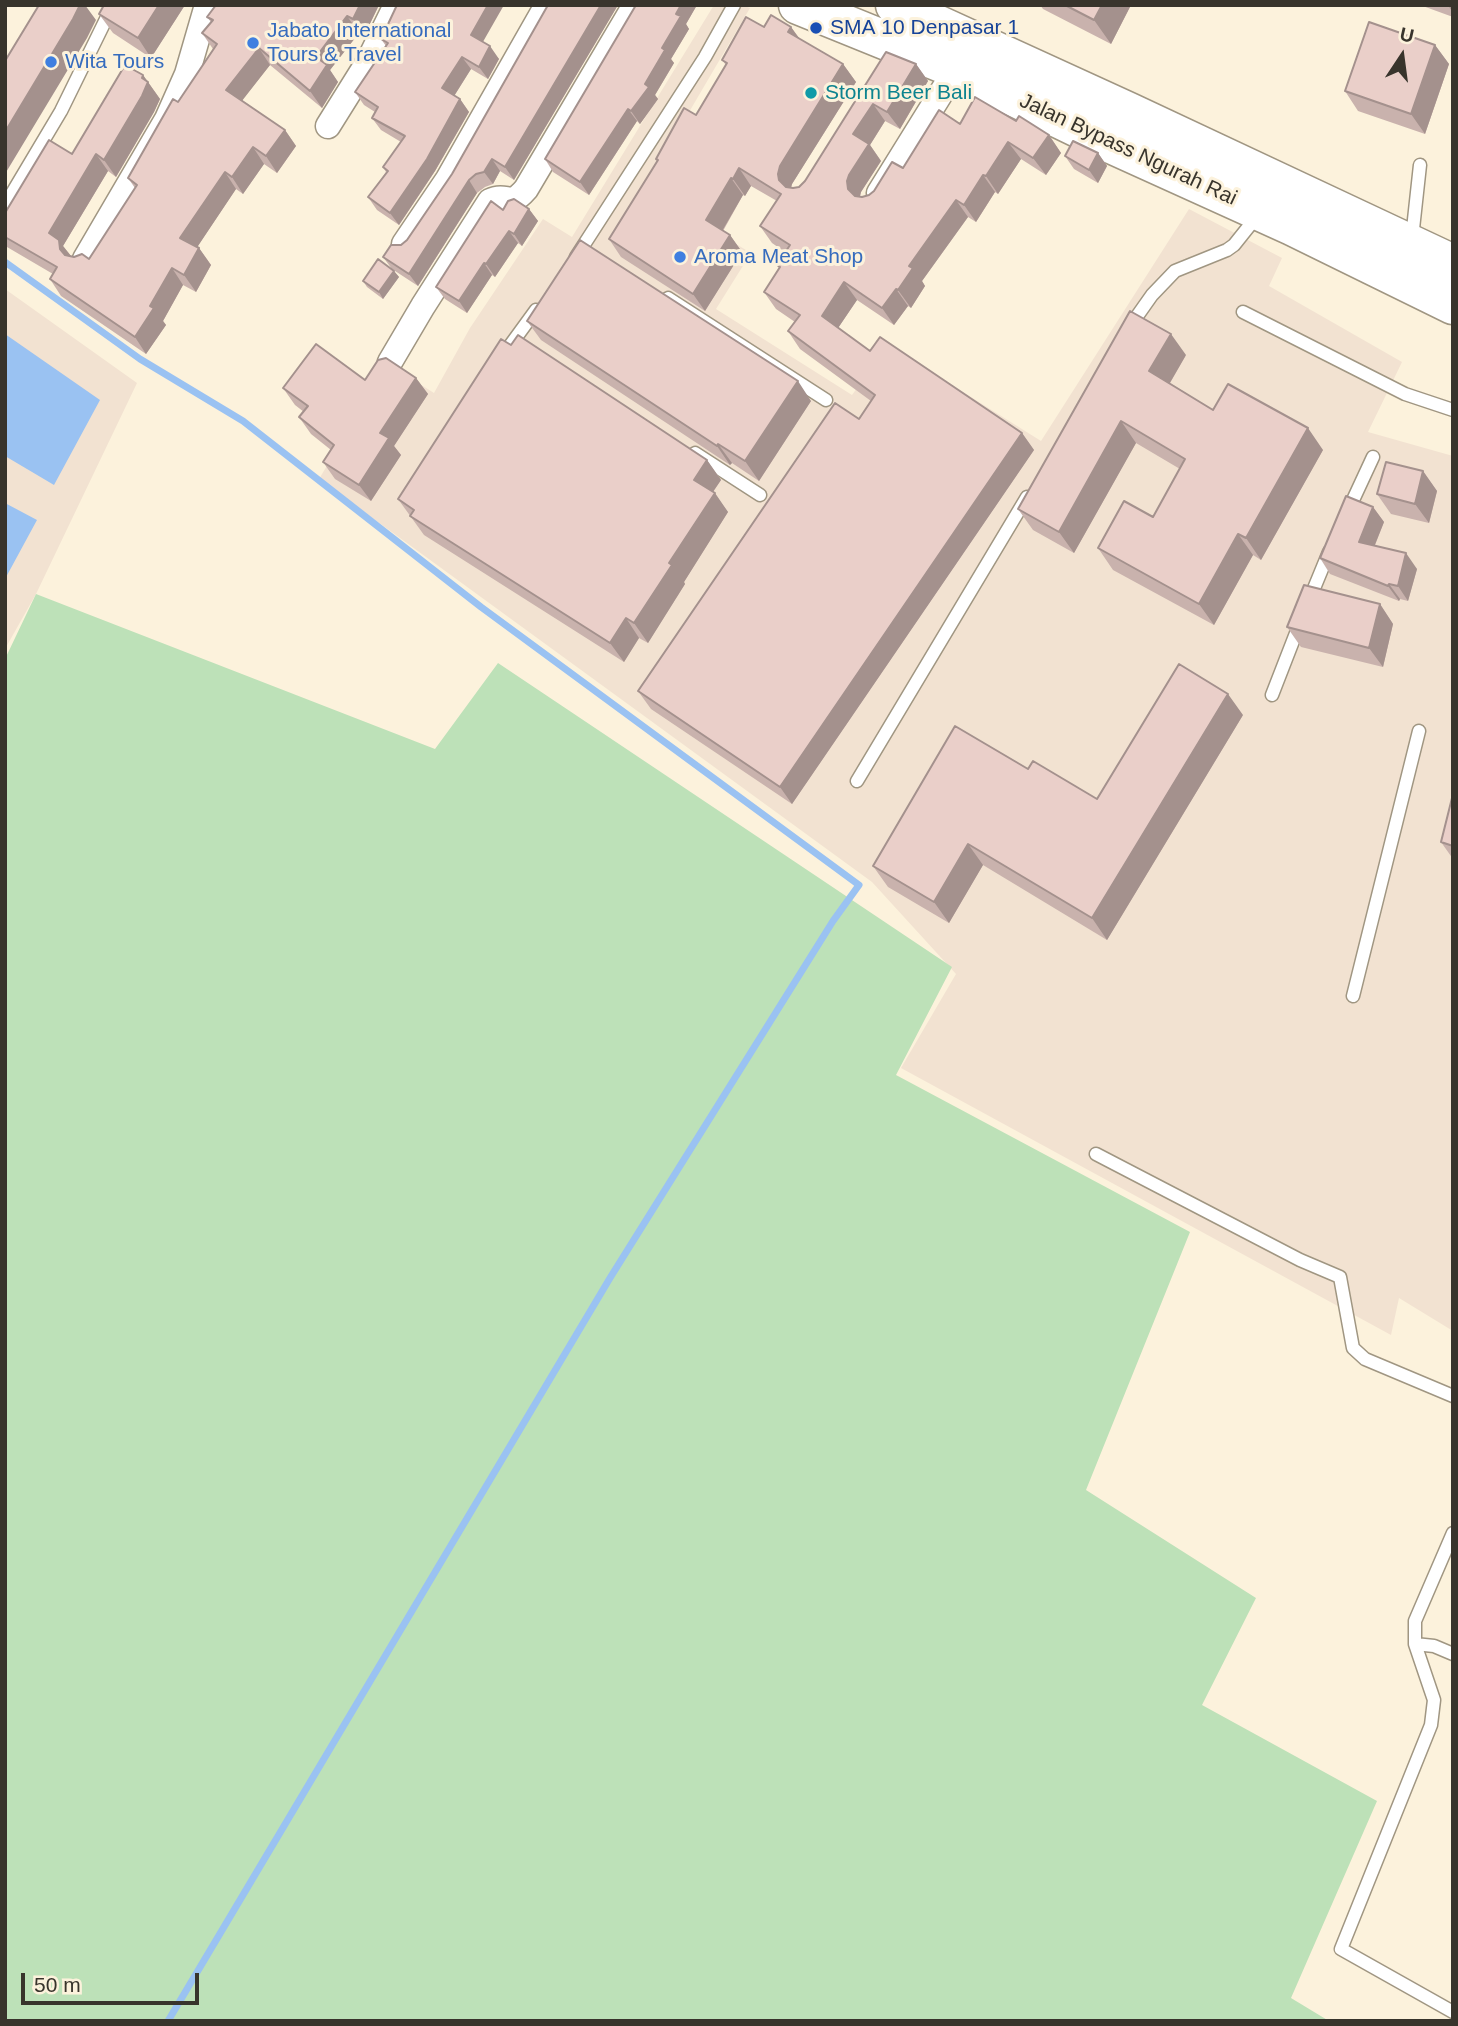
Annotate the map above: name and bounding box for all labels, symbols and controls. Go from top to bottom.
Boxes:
place label: SMA 10 Denpasar 1 [830,15,1019,41]
place label: Jabato International Tours & Travel [267,18,451,68]
marker: SMA 10 Denpasar 1 [808,20,824,36]
north arrow [1367,21,1437,91]
text: U [1398,23,1416,47]
marker: Jabato International Tours & Travel [245,35,261,51]
place label: Wita Tours [65,49,164,75]
marker: Wita Tours [43,54,59,70]
place label: Storm Beer Bali [825,80,972,106]
marker: Storm Beer Bali [803,85,819,101]
street label: Jalan Bypass Ngurah Rai [1015,89,1241,211]
place label: Aroma Meat Shop [694,244,863,270]
marker: Aroma Meat Shop [672,249,688,265]
scale bar [24,1960,203,2004]
text: 50 m [34,1973,81,1996]

